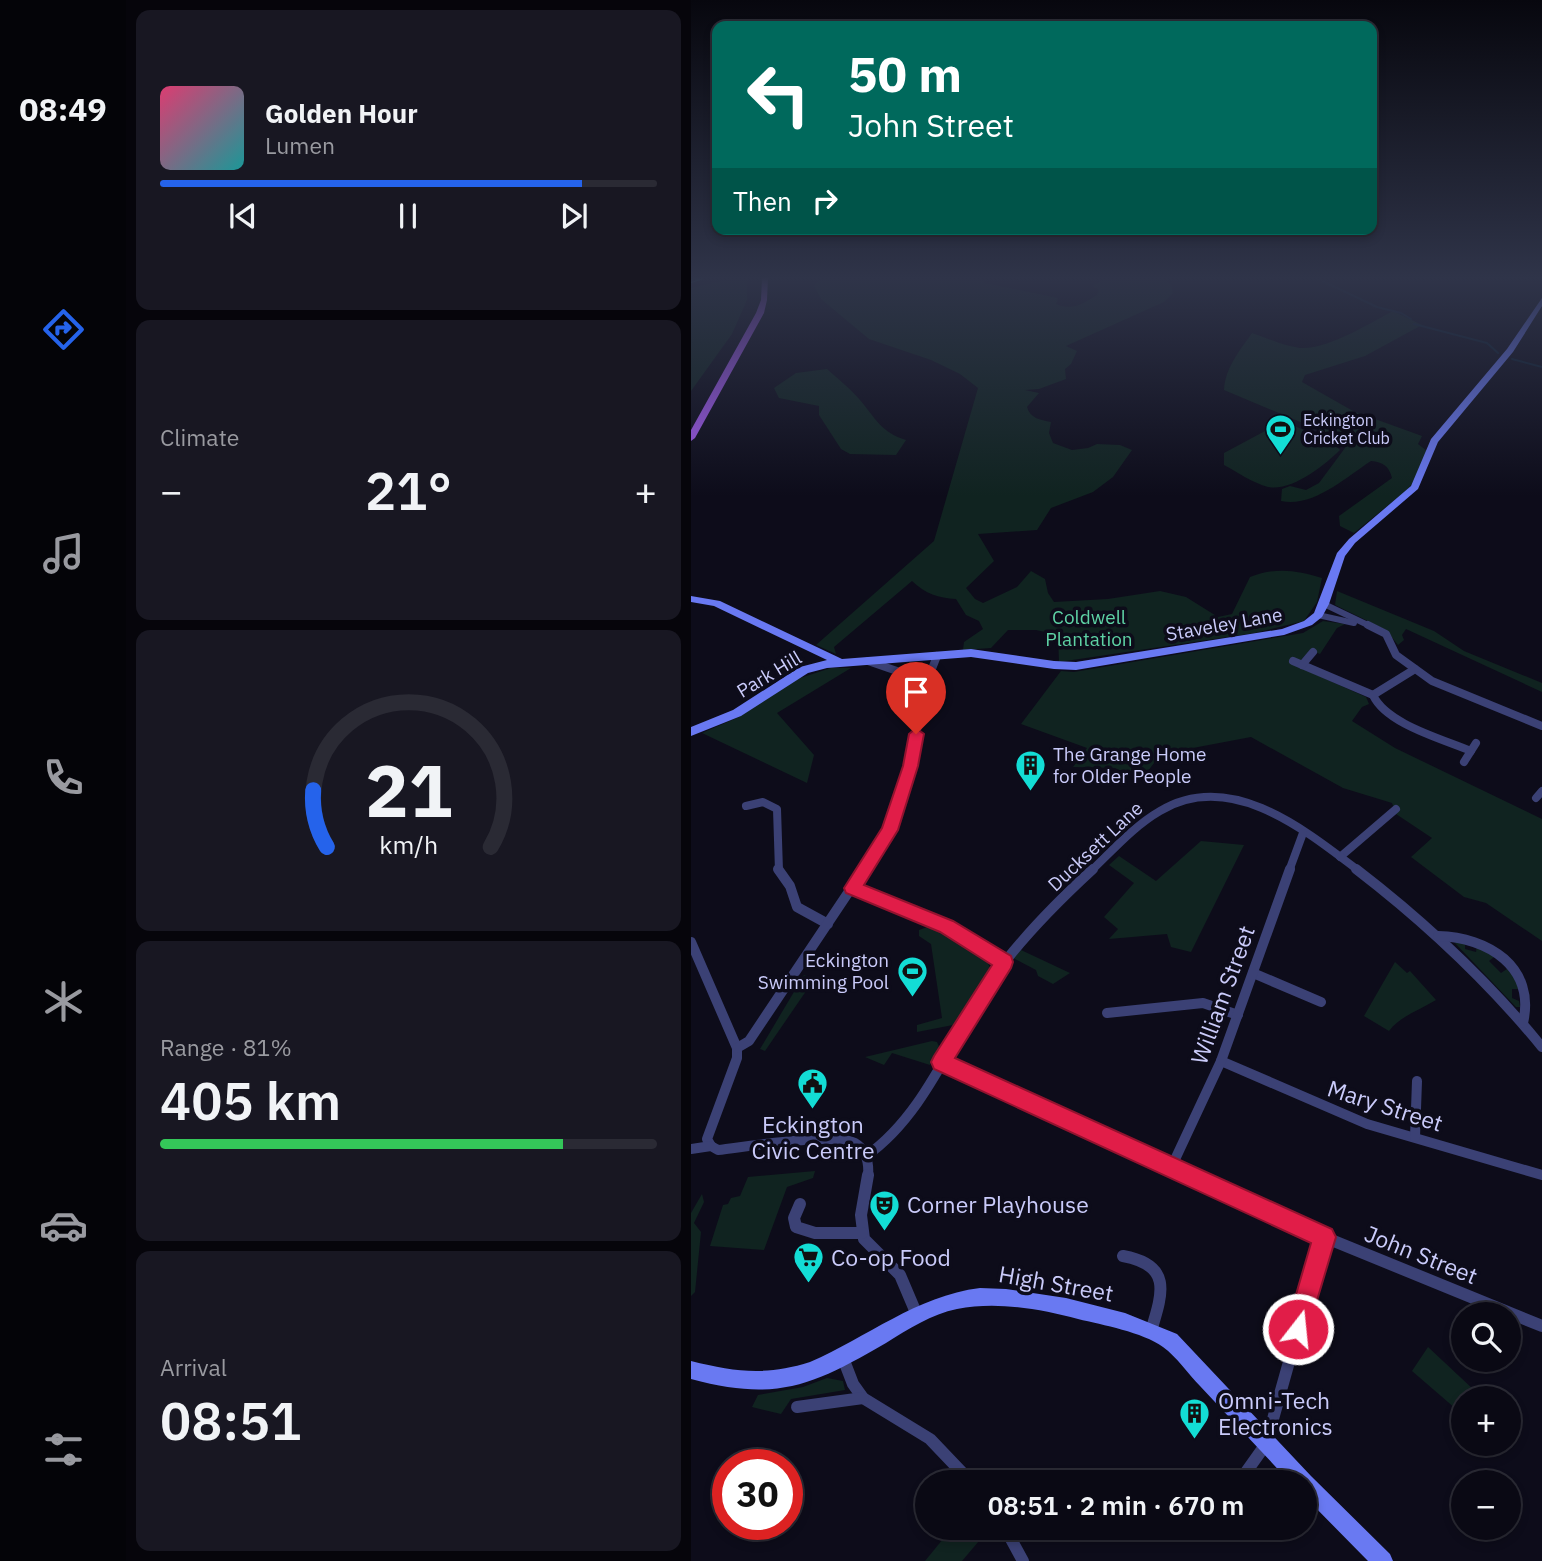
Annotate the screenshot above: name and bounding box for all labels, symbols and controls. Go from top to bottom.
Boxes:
text: 50 m [848,42,962,105]
icon: left [733,49,824,140]
text: 08:49 [19,88,107,130]
text: Golden Hour [265,96,418,130]
text: John Street [848,104,1014,146]
text: Lumen [265,130,335,160]
icon: right [806,182,844,220]
text: Then [733,184,792,218]
icon: previous [224,197,262,235]
icon: pause [389,197,427,235]
icon: next [555,197,593,235]
icon: directions [39,305,88,354]
place label: Eckington Cricket Club [1303,410,1390,448]
sports icon: Eckington Cricket Club [1263,412,1297,456]
text: Climate [160,422,239,452]
text: 21° [365,457,452,524]
text: − [160,466,183,515]
text: + [634,466,657,515]
icon: music [39,529,88,578]
street label: Staveley Lane [1164,602,1284,646]
park label: Coldwell Plantation [1045,605,1133,651]
street label: Park Hill [732,645,806,703]
pin [886,662,946,734]
icon: arrive [897,673,935,711]
text: 21 [365,742,452,837]
place label: The Grange Home for Older People [1053,742,1207,788]
building icon: The Grange Home for Older People [1013,748,1047,792]
icon: phone [39,753,88,802]
street label: Ducksett Lane [1043,796,1147,896]
text: km/h [379,827,438,860]
street label: William Street [1183,921,1261,1068]
place label: Eckington Swimming Pool [758,948,889,994]
sports icon: Eckington Swimming Pool [895,954,929,998]
icon: climate [39,977,88,1026]
text: Range · 81% [160,1032,292,1062]
text: 405 km [160,1067,341,1134]
public building icon: Eckington Civic Centre [796,1067,830,1111]
street label: Mary Street [1324,1072,1447,1138]
place label: Eckington Civic Centre [751,1109,875,1165]
theatre icon: Corner Playhouse [867,1188,901,1232]
place label: Corner Playhouse [907,1189,1089,1219]
icon: car [39,1201,88,1250]
street label: John Street [1360,1218,1482,1290]
supermarket icon: Co-op Food [791,1241,825,1285]
place label: Co-op Food [831,1242,951,1272]
street label: High Street [997,1258,1116,1308]
position arrow [1261,1292,1335,1366]
map controls [1451,1302,1521,1540]
button: search [1451,1302,1521,1372]
text: Arrival [160,1352,227,1382]
place label: Omni-Tech Electronics [1218,1385,1333,1441]
button: + [1451,1386,1521,1456]
text: 08:51 [160,1387,301,1454]
building icon: Omni-Tech Electronics [1178,1397,1212,1441]
icon: filters [39,1425,88,1474]
speed limit sign: 30 [712,1449,803,1540]
button: − [1451,1470,1521,1540]
text: 08:51 · 2 min · 670 m [988,1488,1244,1522]

